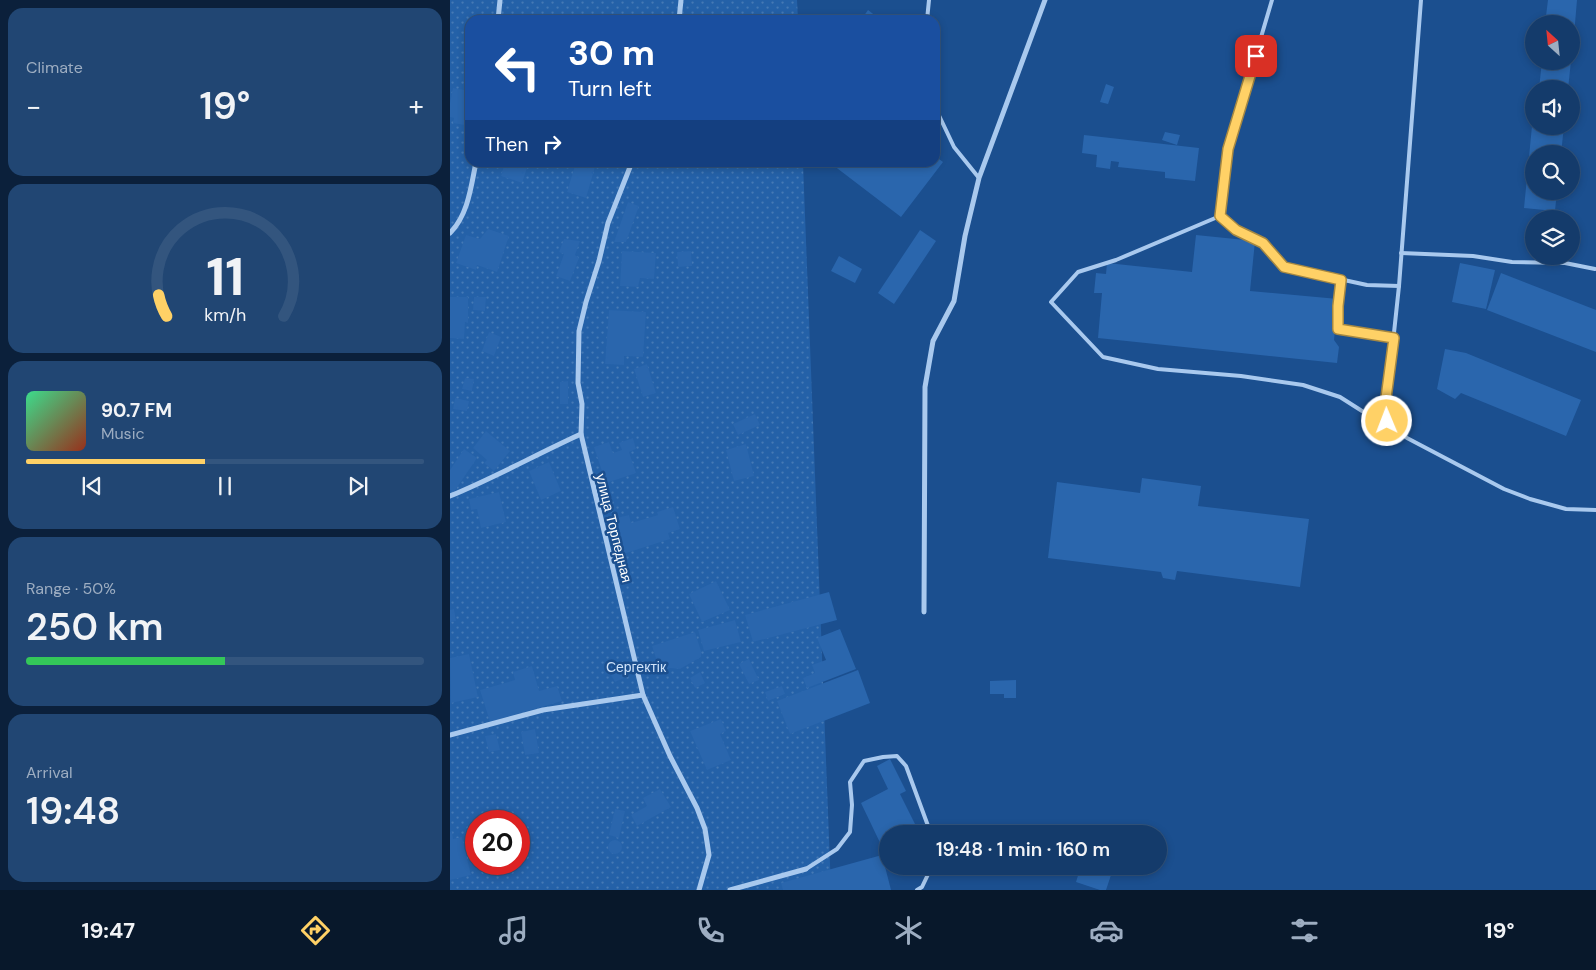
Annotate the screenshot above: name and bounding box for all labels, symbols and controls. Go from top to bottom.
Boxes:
north arrow [1525,15,1580,70]
map controls [1525,15,1580,265]
text: 30 m [568,30,655,76]
icon: left [485,35,550,100]
pin [1235,35,1277,77]
icon: arrive [1242,42,1270,70]
text: Climate [26,57,83,78]
text: Turn left [568,74,652,103]
button: sound [1525,80,1580,135]
text: 19° [200,81,250,131]
text: − [26,88,41,125]
text: + [409,88,424,125]
icon: right [538,130,566,158]
text: Then [485,132,528,157]
button: search [1525,145,1580,200]
button: layers [1525,210,1580,265]
text: 11 [206,243,244,311]
text: km/h [204,303,246,327]
position arrow [1360,394,1412,446]
text: 90.7 FM [101,398,172,423]
text: Music [101,423,145,444]
icon: previous [78,472,106,500]
icon: pause [211,472,239,500]
icon: next [344,472,372,500]
street label: улица Торпедная [592,472,636,584]
text: Range · 50% [26,578,116,599]
text: 250 km [26,602,164,652]
park label: Сергектік [606,658,667,676]
text: Arrival [26,762,73,783]
text: 19:48 [26,786,120,836]
speed limit sign: 20 [465,810,530,875]
text: 19:48 · 1 min · 160 m [936,837,1110,862]
icon: directions [298,913,333,948]
icon: music [496,913,531,948]
icon: phone [693,913,728,948]
icon: climate [891,913,926,948]
icon: car [1089,913,1124,948]
icon: filters [1287,913,1322,948]
text: 19:47 [81,916,135,945]
text: 19° [1485,916,1515,945]

